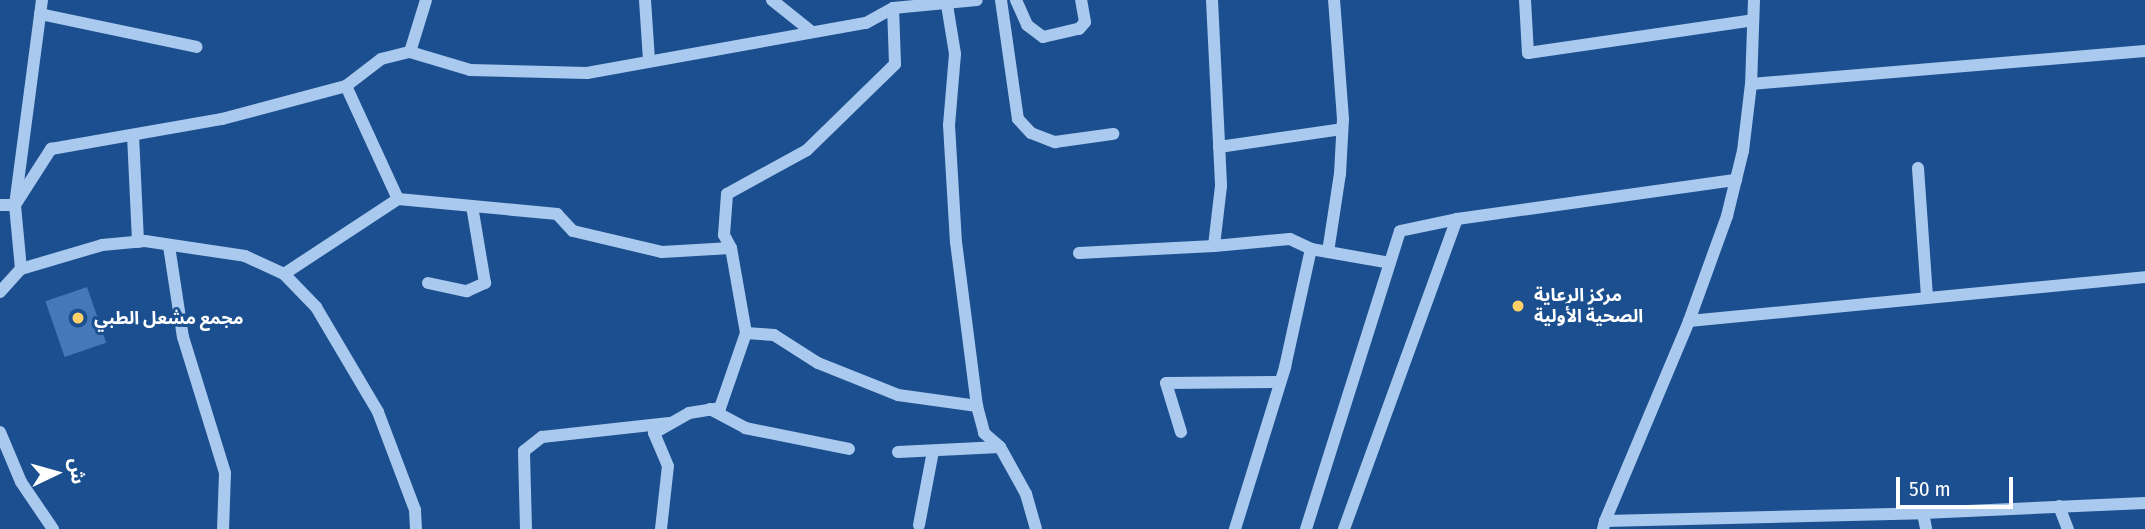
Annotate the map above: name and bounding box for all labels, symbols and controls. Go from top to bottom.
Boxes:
place label: مركز الرعاية الصحية الأولية [1534,285,1643,328]
marker: مركز الرعاية الصحية الأولية [1508,296,1528,316]
place label: مجمع مشعل الطبي [94,307,244,329]
marker: مجمع مشعل الطبي [68,308,88,328]
north arrow [21,438,91,508]
text: ش [65,457,90,485]
scale bar [1900,462,2017,506]
text: 50 m [1909,476,1951,502]

